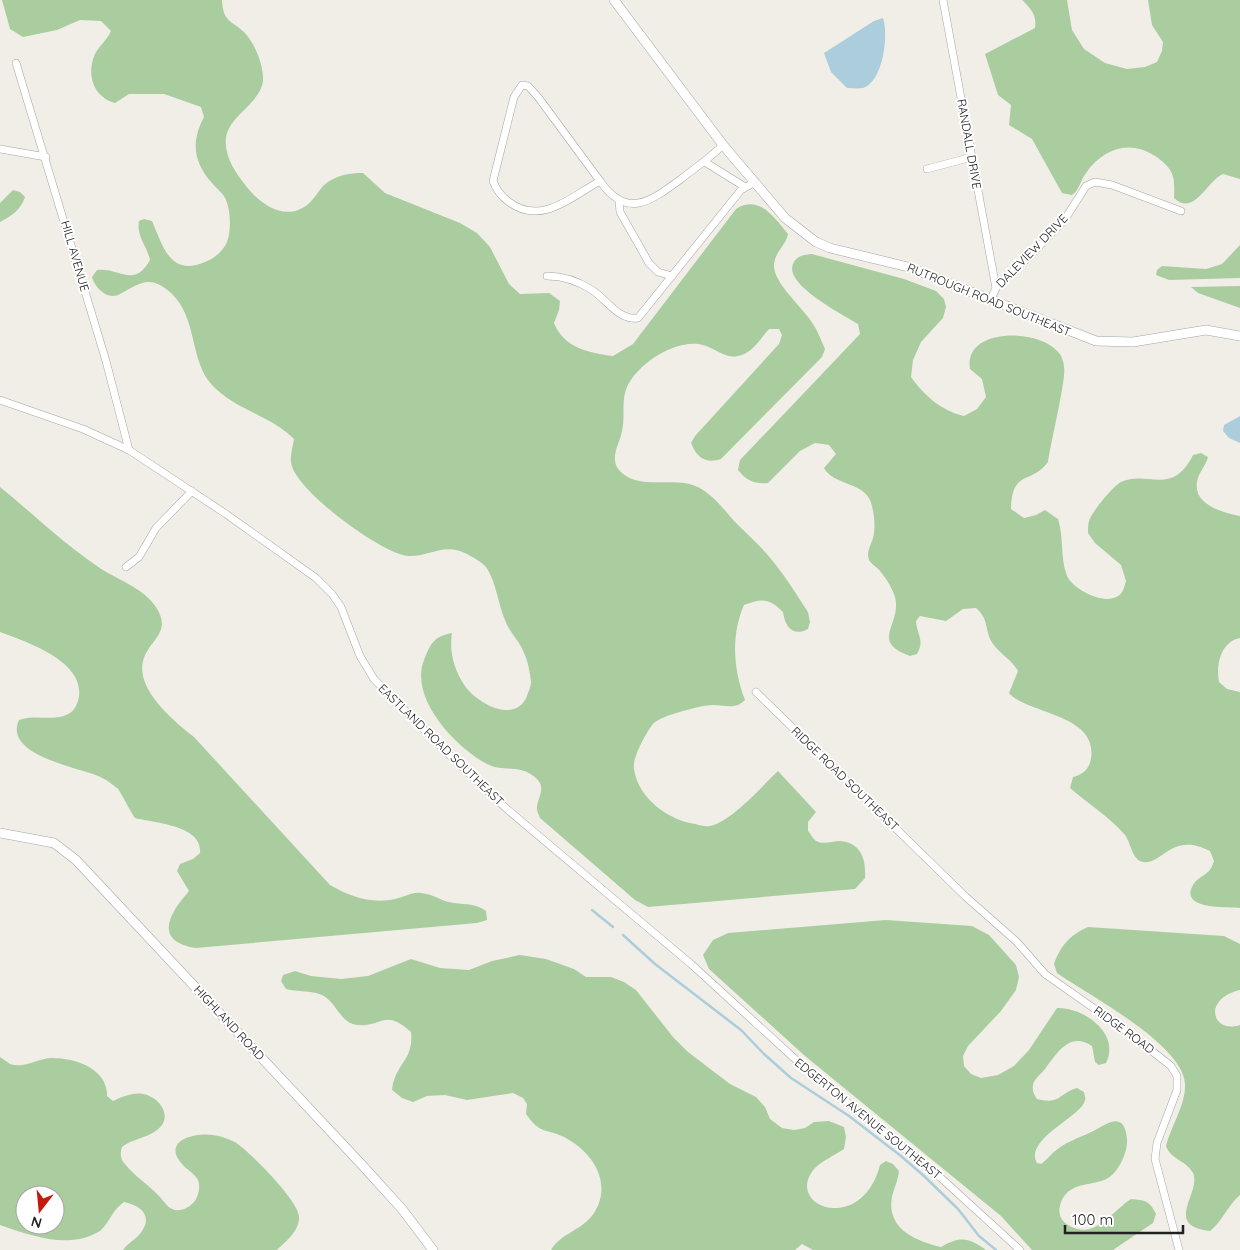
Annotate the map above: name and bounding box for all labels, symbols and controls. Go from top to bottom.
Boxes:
street label: RANDALL DRIVE [954,98,985,190]
street label: DALEVIEW DRIVE [993,211,1071,291]
street label: HILL AVENUE [58,219,93,293]
street label: RUTROUGH ROAD SOUTHEAST [905,260,1073,339]
street label: EASTLAND ROAD SOUTHEAST [375,681,507,809]
street label: RIDGE ROAD SOUTHEAST [788,723,902,834]
street label: HIGHLAND ROAD [191,982,268,1063]
street label: RIDGE ROAD [1091,1003,1158,1057]
street label: EDGERTON AVENUE SOUTHEAST [792,1055,945,1182]
north arrow [15,1185,65,1235]
scale bar [1065,1202,1182,1234]
text: 100 m [1072,1210,1113,1229]
text: N [29,1212,44,1233]

